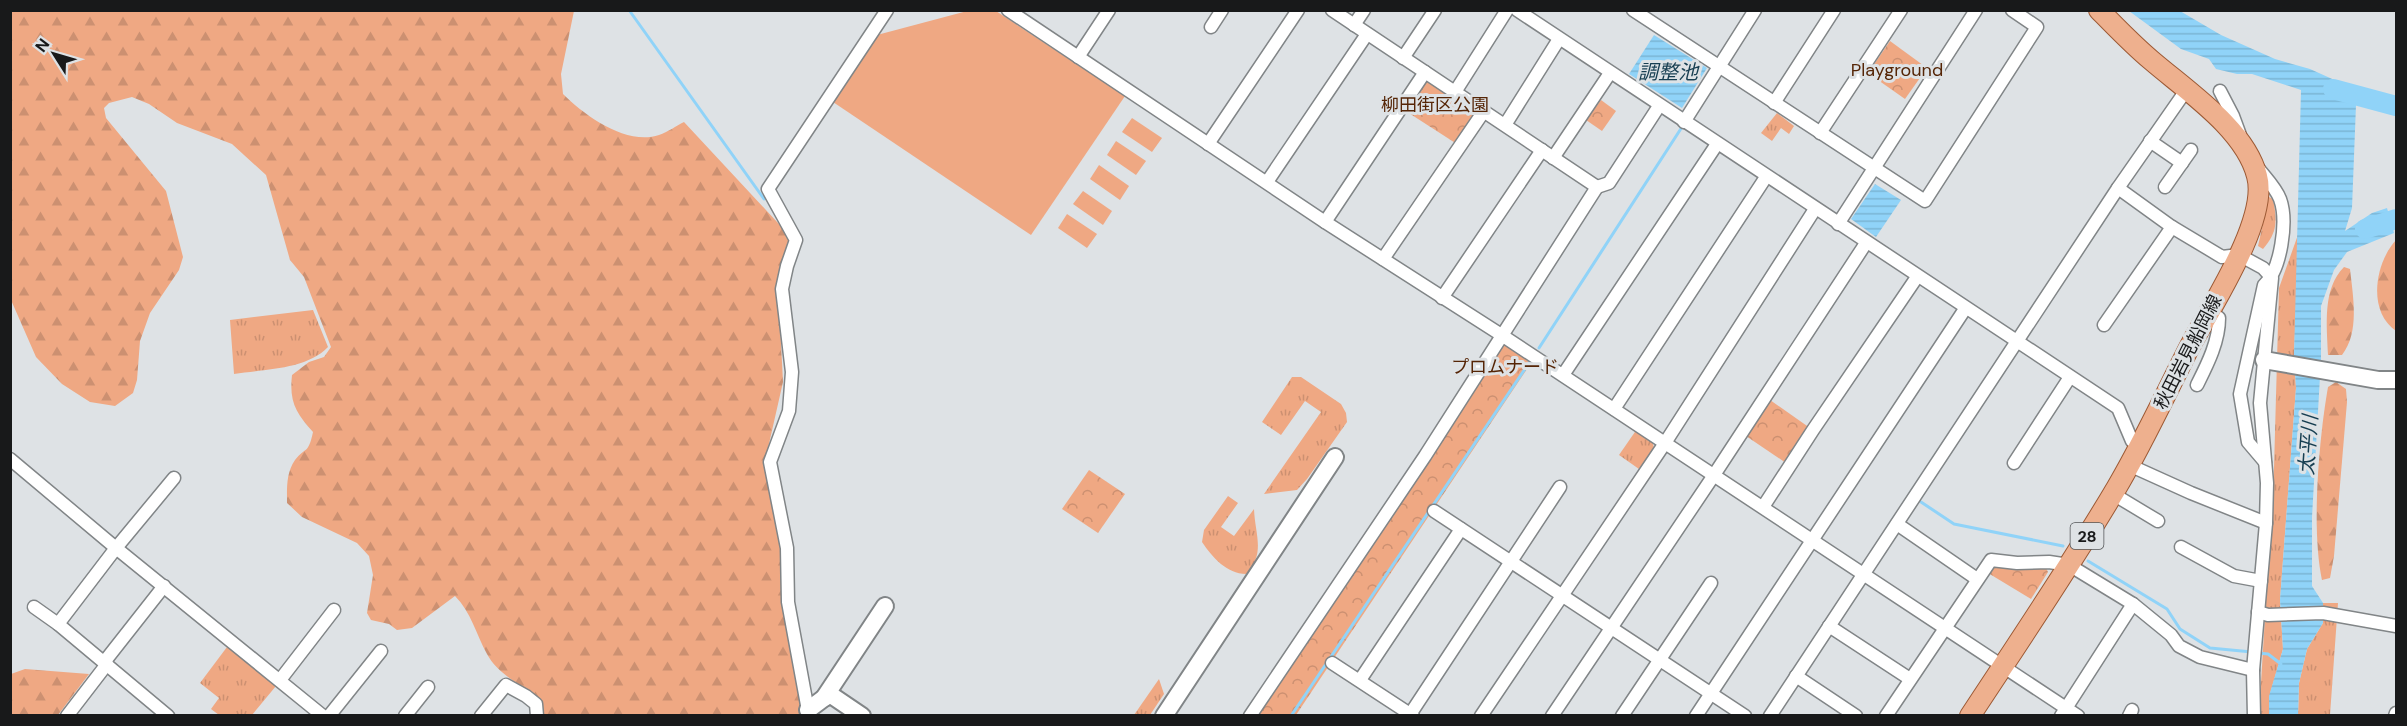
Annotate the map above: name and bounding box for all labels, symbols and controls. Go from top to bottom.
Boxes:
north arrow [24,24,84,84]
text: N [31,34,54,56]
park label: Playground [1851,58,1943,82]
water label: 調整池 [1638,59,1700,85]
park label: 柳田街区公園 [1381,93,1489,117]
street label: 秋田岩見船岡線 [2149,290,2227,414]
park label: プロムナード [1451,355,1559,379]
water label: 太平川 [2293,412,2323,476]
road number: 28 [2070,523,2104,549]

